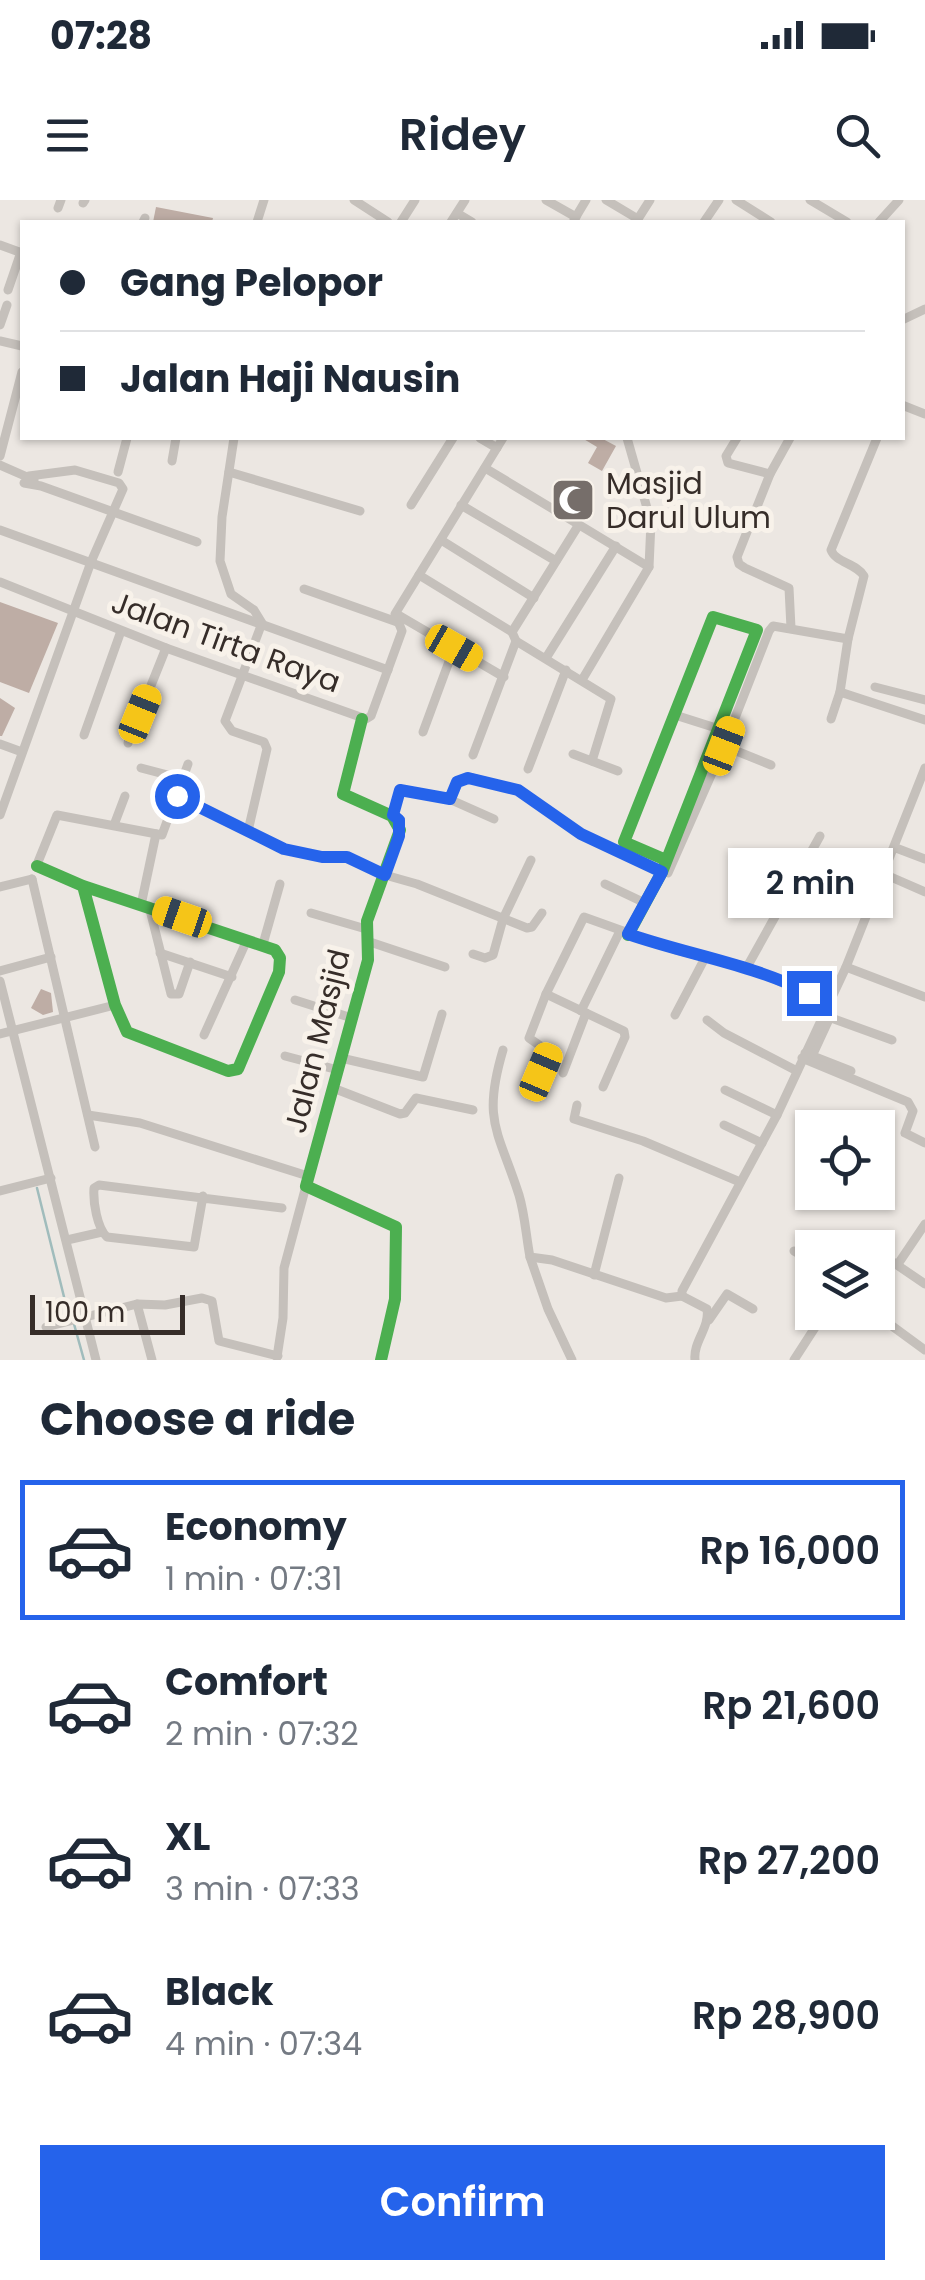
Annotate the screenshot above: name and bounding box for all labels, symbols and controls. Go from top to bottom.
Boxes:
text: 07:28 [50,9,152,62]
text: Ridey [399,103,526,166]
icon: menu [40,108,95,163]
icon: search [830,108,885,163]
text: Gang Pelopor [120,256,383,309]
text: Jalan Haji Nausin [120,352,460,405]
place label: Masjid Darul Ulum [606,462,771,539]
mosque icon: Masjid Darul Ulum [550,477,596,523]
street label: Jalan Tirta Raya [106,581,346,703]
car [421,620,487,676]
car [115,681,165,747]
car [699,713,749,779]
route start [155,774,200,819]
callout: 2 min [726,848,892,918]
text: 2 min [766,860,855,905]
car [149,893,215,941]
street label: Jalan Masjid [273,945,361,1137]
route end [787,971,832,1016]
car [515,1039,567,1105]
map controls [795,1110,895,1330]
button: locate [795,1110,895,1210]
button: layers [795,1230,895,1330]
scale bar [30,1290,185,1334]
text: 100 m [45,1293,125,1332]
text: Choose a ride [40,1388,355,1451]
text: Economy [165,1500,347,1553]
icon: car [45,1505,135,1595]
text: Rp 16,000 [699,1524,880,1577]
text: 1 min · 07:31 [165,1556,342,1601]
text: Comfort [165,1655,328,1708]
icon: car [45,1660,135,1750]
text: Rp 21,600 [702,1679,880,1732]
text: 2 min · 07:32 [165,1711,359,1756]
text: XL [165,1810,210,1863]
icon: car [45,1815,135,1905]
text: Rp 27,200 [698,1834,880,1887]
text: 3 min · 07:33 [165,1866,360,1911]
text: Black [165,1965,274,2018]
icon: car [45,1970,135,2060]
text: Rp 28,900 [692,1989,880,2042]
text: 4 min · 07:34 [165,2021,362,2066]
button: Confirm [40,2145,885,2260]

